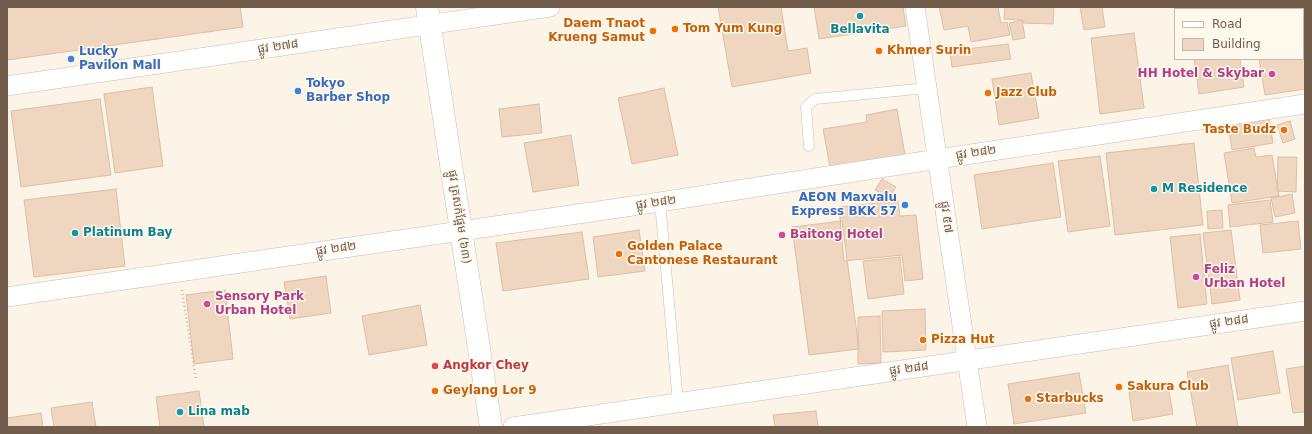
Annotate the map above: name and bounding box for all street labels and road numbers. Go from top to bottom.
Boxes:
street label: ផ្លូវ ២៧៨ [257,37,299,57]
street label: ផ្លូវ ២៨២ [955,143,997,163]
street label: ផ្លូវ ត្រសក់ផ្អែម (៦៣) [444,169,474,265]
street label: ផ្លូវ ២៨២ [635,193,677,213]
street label: ផ្លូវ ៥៧ [937,200,955,234]
street label: ផ្លូវ ២៨២ [315,239,357,259]
street label: ផ្លូវ ២៨៨ [1208,312,1250,332]
street label: ផ្លូវ ២៨៨ [888,359,930,379]

